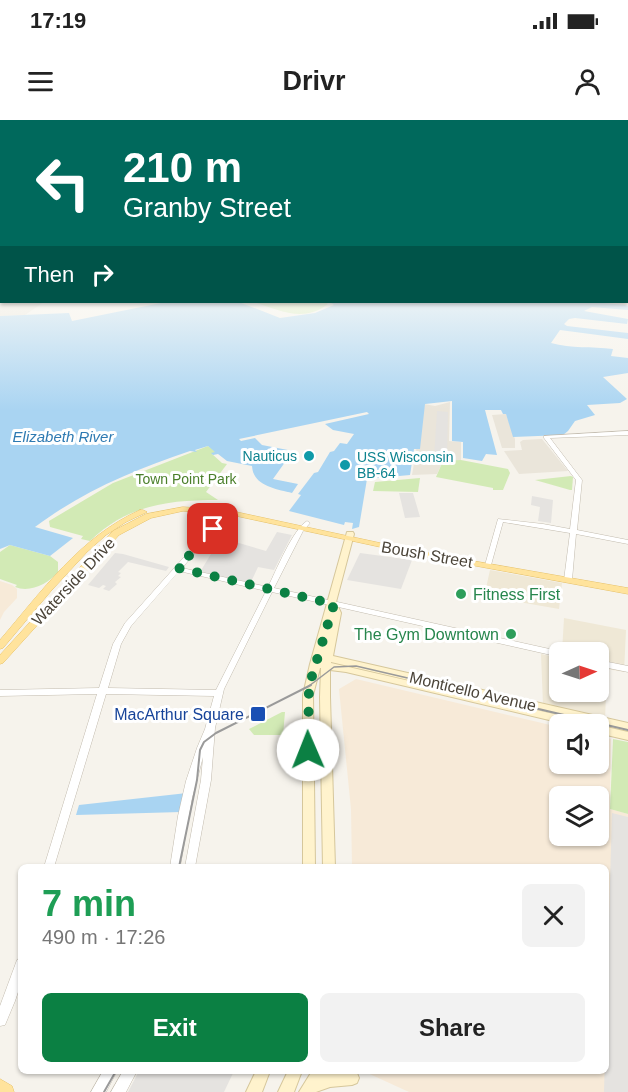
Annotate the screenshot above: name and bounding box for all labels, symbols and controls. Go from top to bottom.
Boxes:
text: 17:19 [30,8,86,33]
icon: menu [24,65,57,98]
icon: person [571,65,604,98]
text: Drivr [282,66,346,96]
icon: left [24,144,102,222]
text: 210 m [123,144,242,191]
text: Granby Street [123,193,291,223]
icon: right [86,258,119,291]
text: Then [24,262,74,287]
water label: Elizabeth River [13,428,114,445]
place label: Nauticus [243,448,297,464]
marker: Nauticus [302,449,316,463]
place label: USS Wisconsin BB-64 [357,449,453,481]
marker: USS Wisconsin BB-64 [338,458,352,472]
park label: Town Point Park [135,471,238,487]
pin [187,503,238,554]
icon: arrive [196,512,229,545]
street label: Waterside Drive [29,534,118,629]
street label: Boush Street [380,538,474,571]
place label: Fitness First [473,586,561,603]
marker: Fitness First [454,587,468,601]
place label: The Gym Downtown [354,626,499,643]
marker: The Gym Downtown [504,627,518,641]
north arrow [549,642,609,702]
map controls [549,642,609,846]
street label: Monticello Avenue [408,669,538,714]
marker: MacArthur Square [249,705,267,723]
place label: MacArthur Square [114,706,244,723]
button: sound [549,714,609,774]
position arrow [276,718,340,782]
button: layers [549,786,609,846]
text: 7 min [42,883,136,924]
button: close [522,884,585,947]
text: 490 m · 17:26 [42,926,165,948]
button: Exit [42,993,308,1062]
button: Share [320,993,585,1062]

